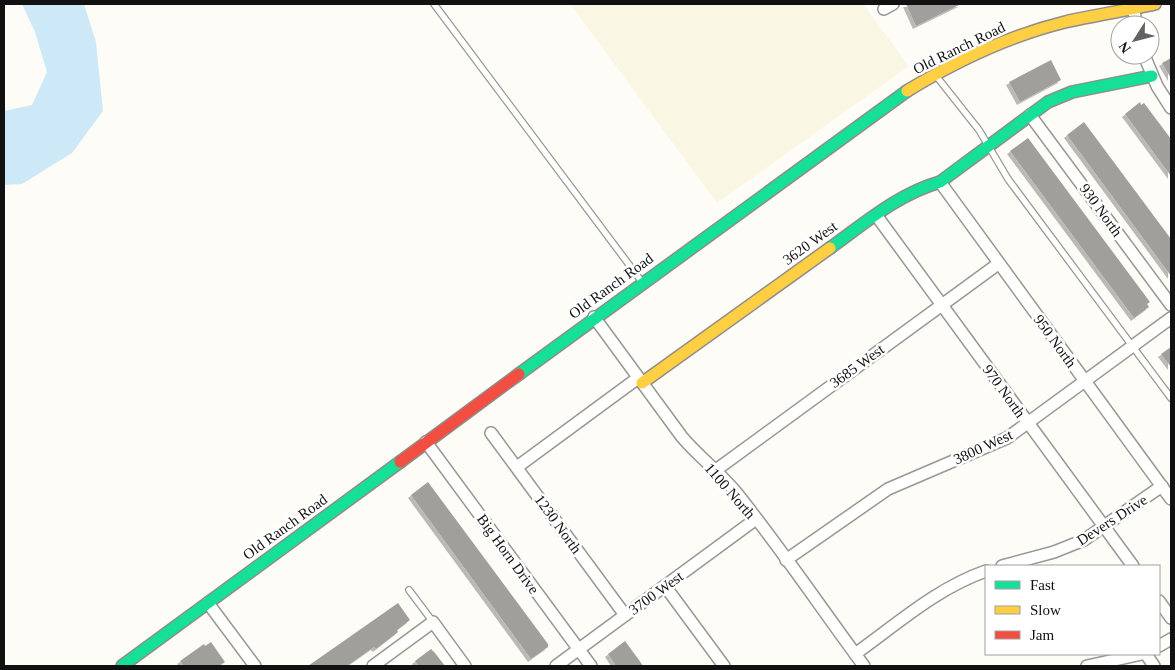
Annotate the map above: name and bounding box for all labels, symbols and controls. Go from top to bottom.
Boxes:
north arrow [1110,15,1160,65]
street label: Old Ranch Road [911,19,1008,77]
text: N [1116,39,1134,56]
street label: 930 North [1077,181,1126,240]
street label: 3620 West [780,217,841,268]
street label: Old Ranch Road [566,250,657,322]
street label: 950 North [1031,312,1080,371]
street label: 3685 West [827,340,888,391]
street label: 970 North [980,362,1029,421]
street label: 3800 West [951,426,1016,468]
street label: 1100 North [702,460,759,522]
street label: Old Ranch Road [240,491,331,563]
street label: 1230 North [531,491,585,557]
street label: Devers Drive [1074,491,1150,549]
street label: Big Horn Drive [474,511,542,597]
legend [985,565,1160,655]
street label: 3700 West [626,567,687,618]
text: Fast [1030,577,1056,593]
text: Slow [1030,602,1061,618]
text: Jam [1030,627,1054,643]

